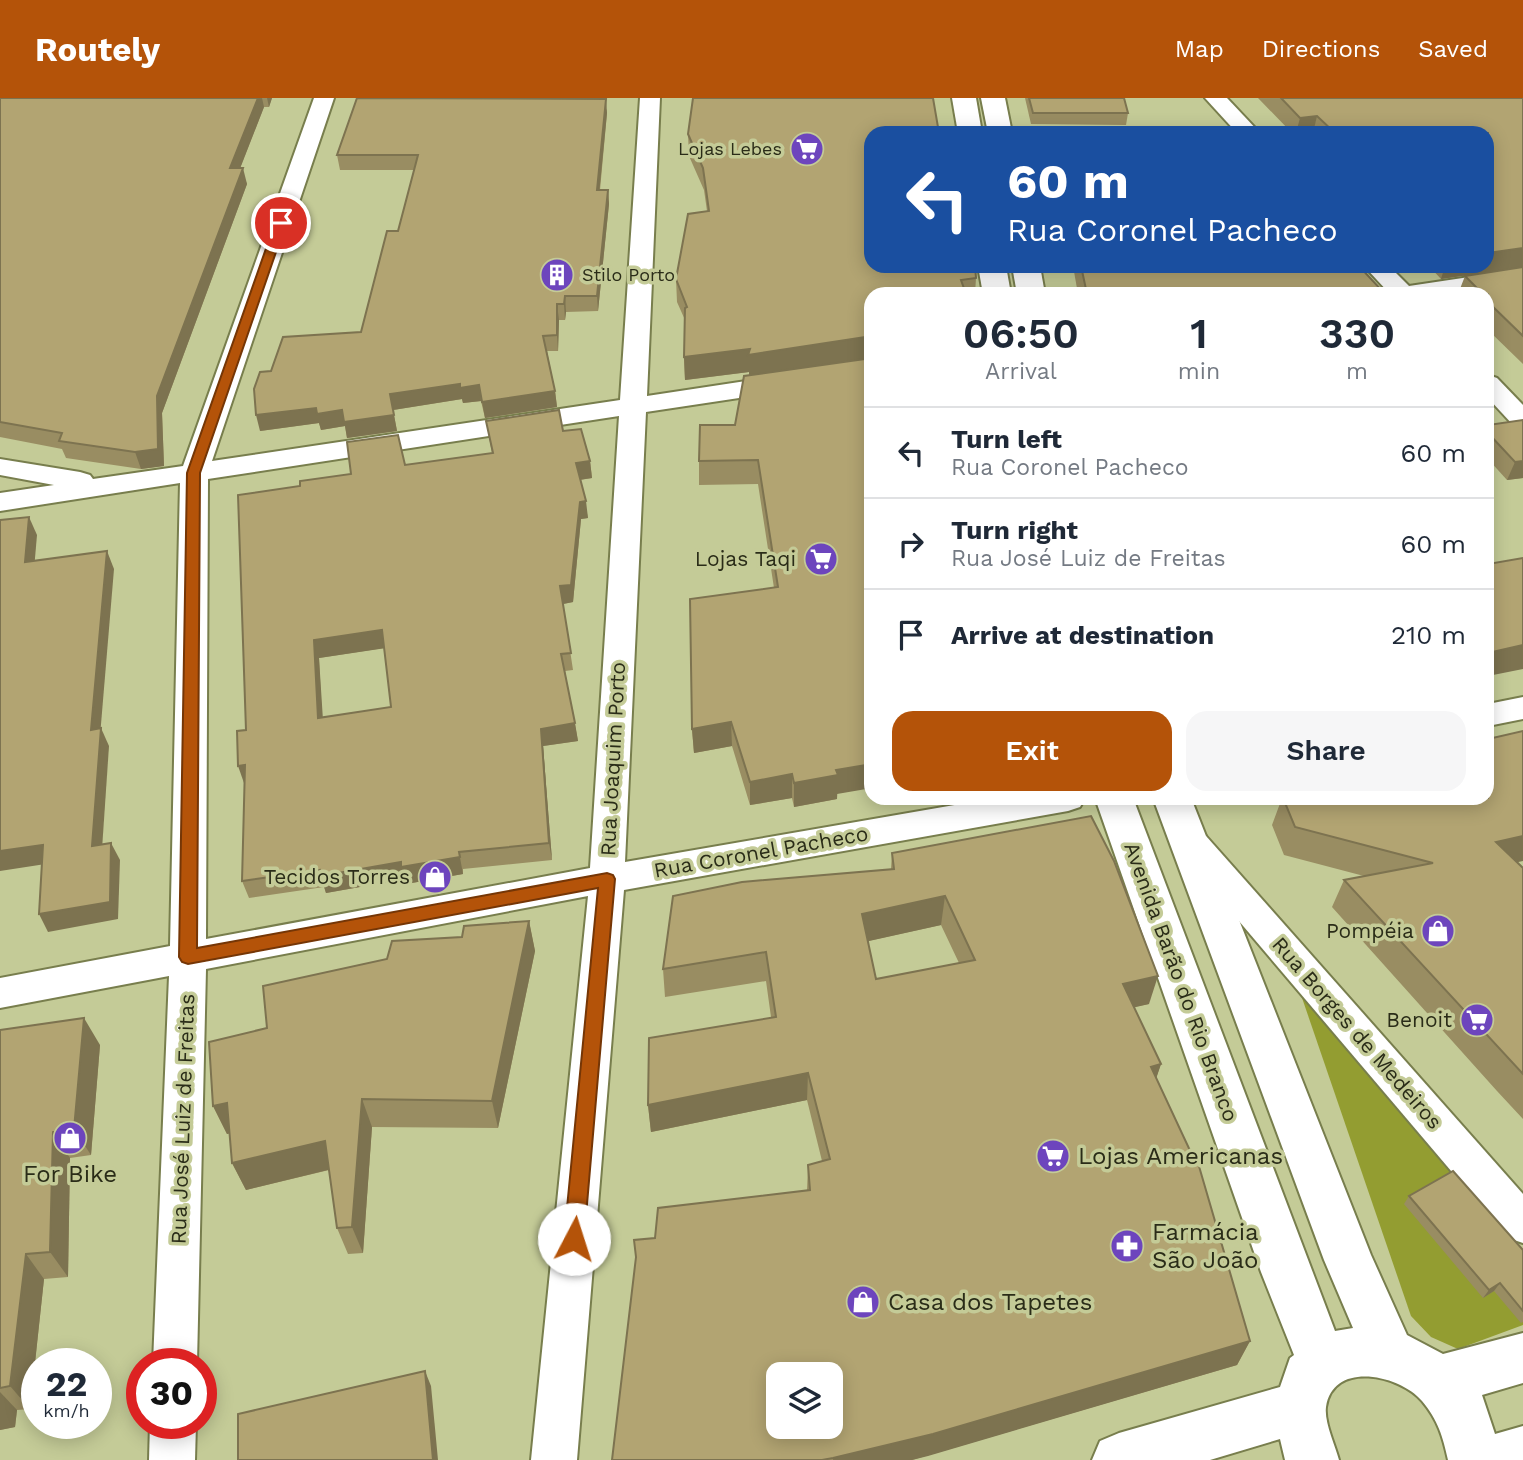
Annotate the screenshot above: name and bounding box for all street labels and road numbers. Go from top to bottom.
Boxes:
street label: Rua Joaquim Porto [595,661,630,857]
street label: Rua Coronel Pacheco [652,820,870,883]
street label: Avenida Barão do Rio Branco [1119,839,1244,1125]
street label: Rua Borges de Medeiros [1267,932,1448,1134]
street label: Rua José Luiz de Freitas [166,993,199,1245]

